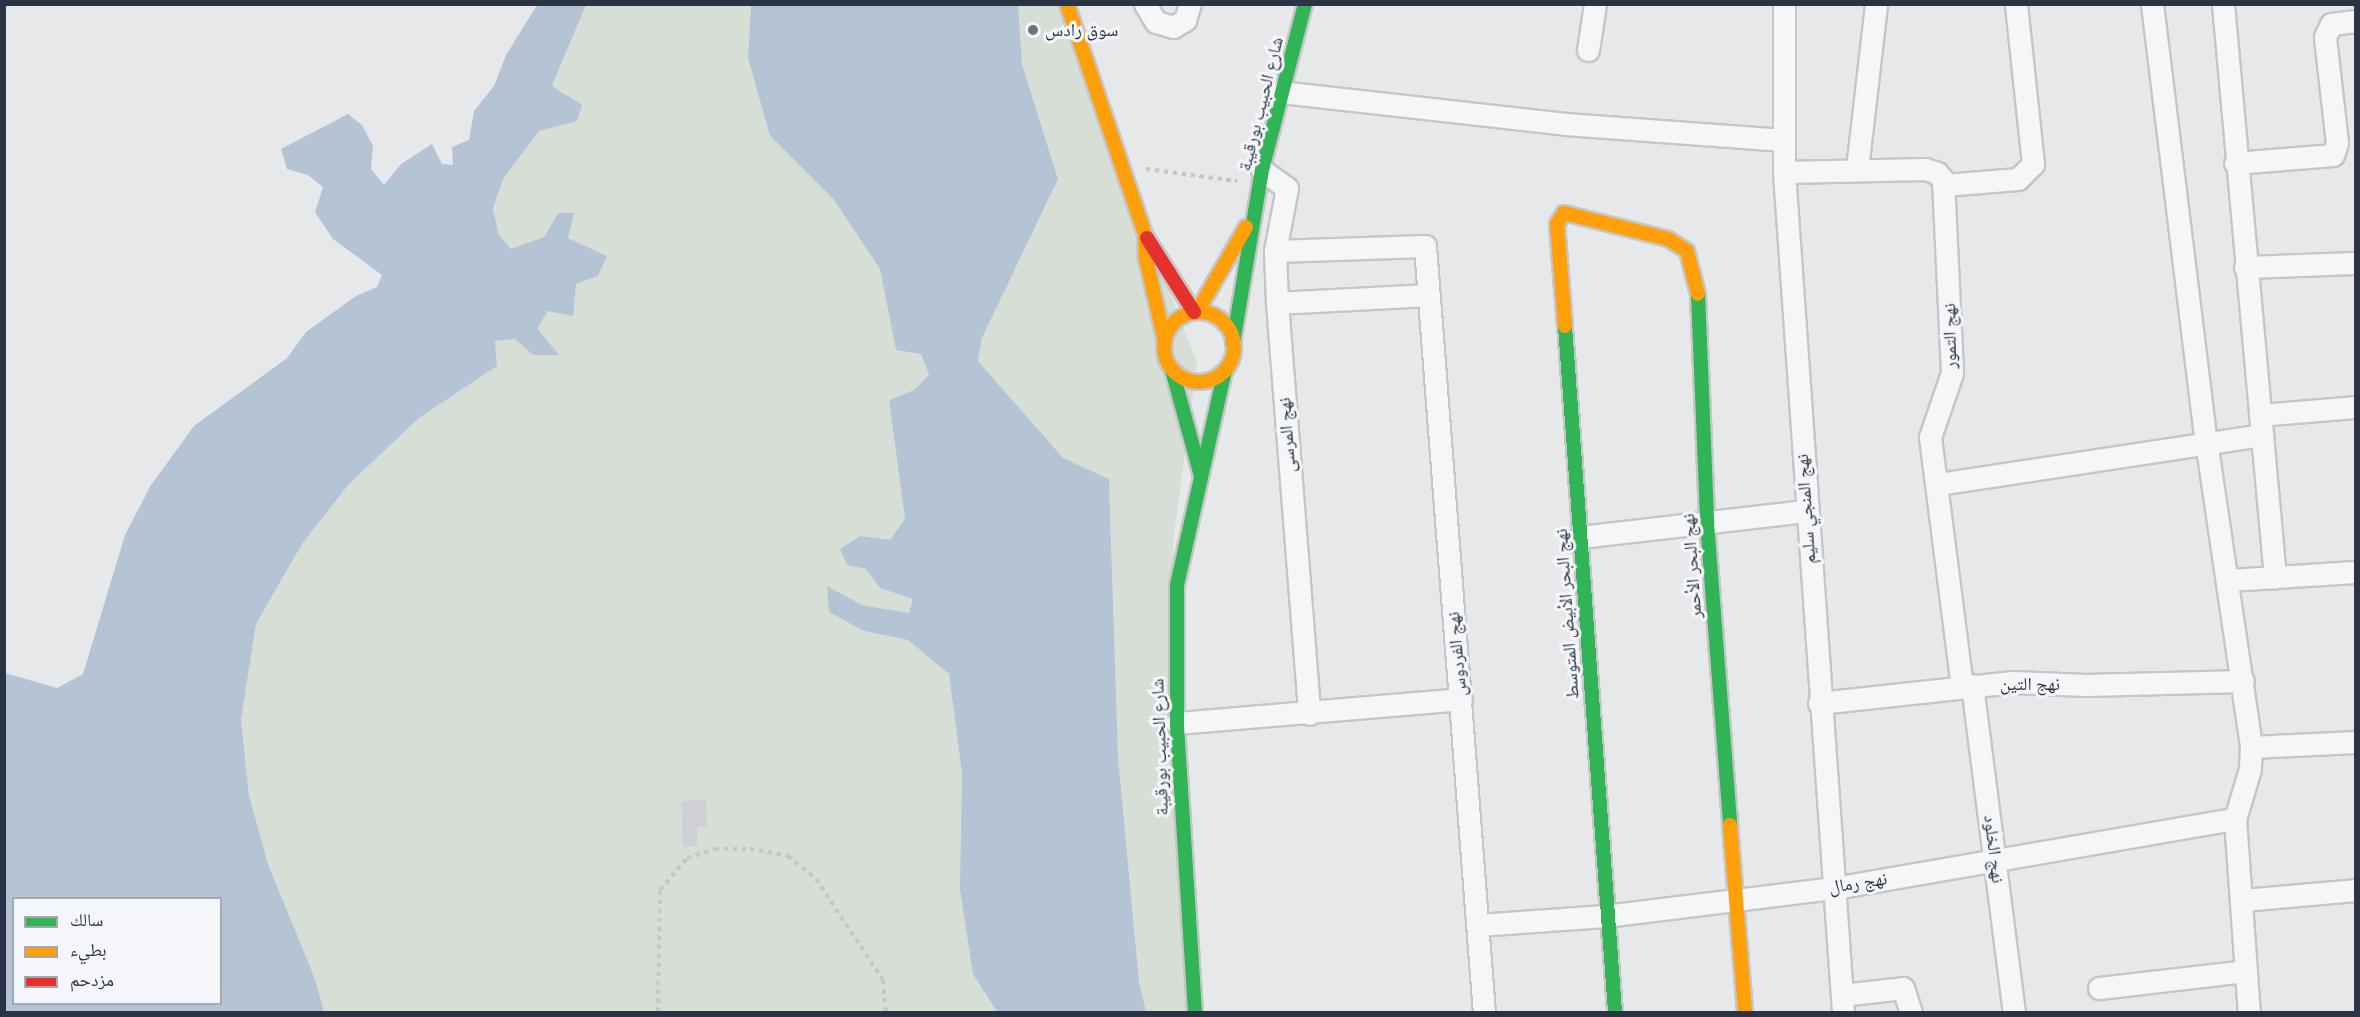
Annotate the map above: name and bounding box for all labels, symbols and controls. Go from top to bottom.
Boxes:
place label: سوق رادس [1045,19,1118,41]
marker: سوق رادس [1026,23,1040,37]
street label: شارع الحبيب بورقيبة [1234,35,1288,173]
street label: نهج التمور [1939,303,1961,369]
street label: نهج المرسى [1274,397,1300,473]
street label: نهج المنجي سليم [1791,453,1821,565]
street label: نهج البحر الأحمر [1678,513,1706,619]
street label: نهج البحر الأبيض المتوسط [1550,528,1584,700]
street label: نهج الفردوس [1443,611,1471,697]
street label: نهج التين [2000,673,2060,695]
street label: شارع الحبيب بورقيبة [1147,678,1173,816]
street label: نهج الخلود [1979,814,2009,884]
street label: نهج رمال [1827,868,1889,898]
legend [12,897,222,1005]
text: سالك [70,909,103,930]
text: بطيء [70,939,107,960]
text: مزدحم [70,969,114,990]

